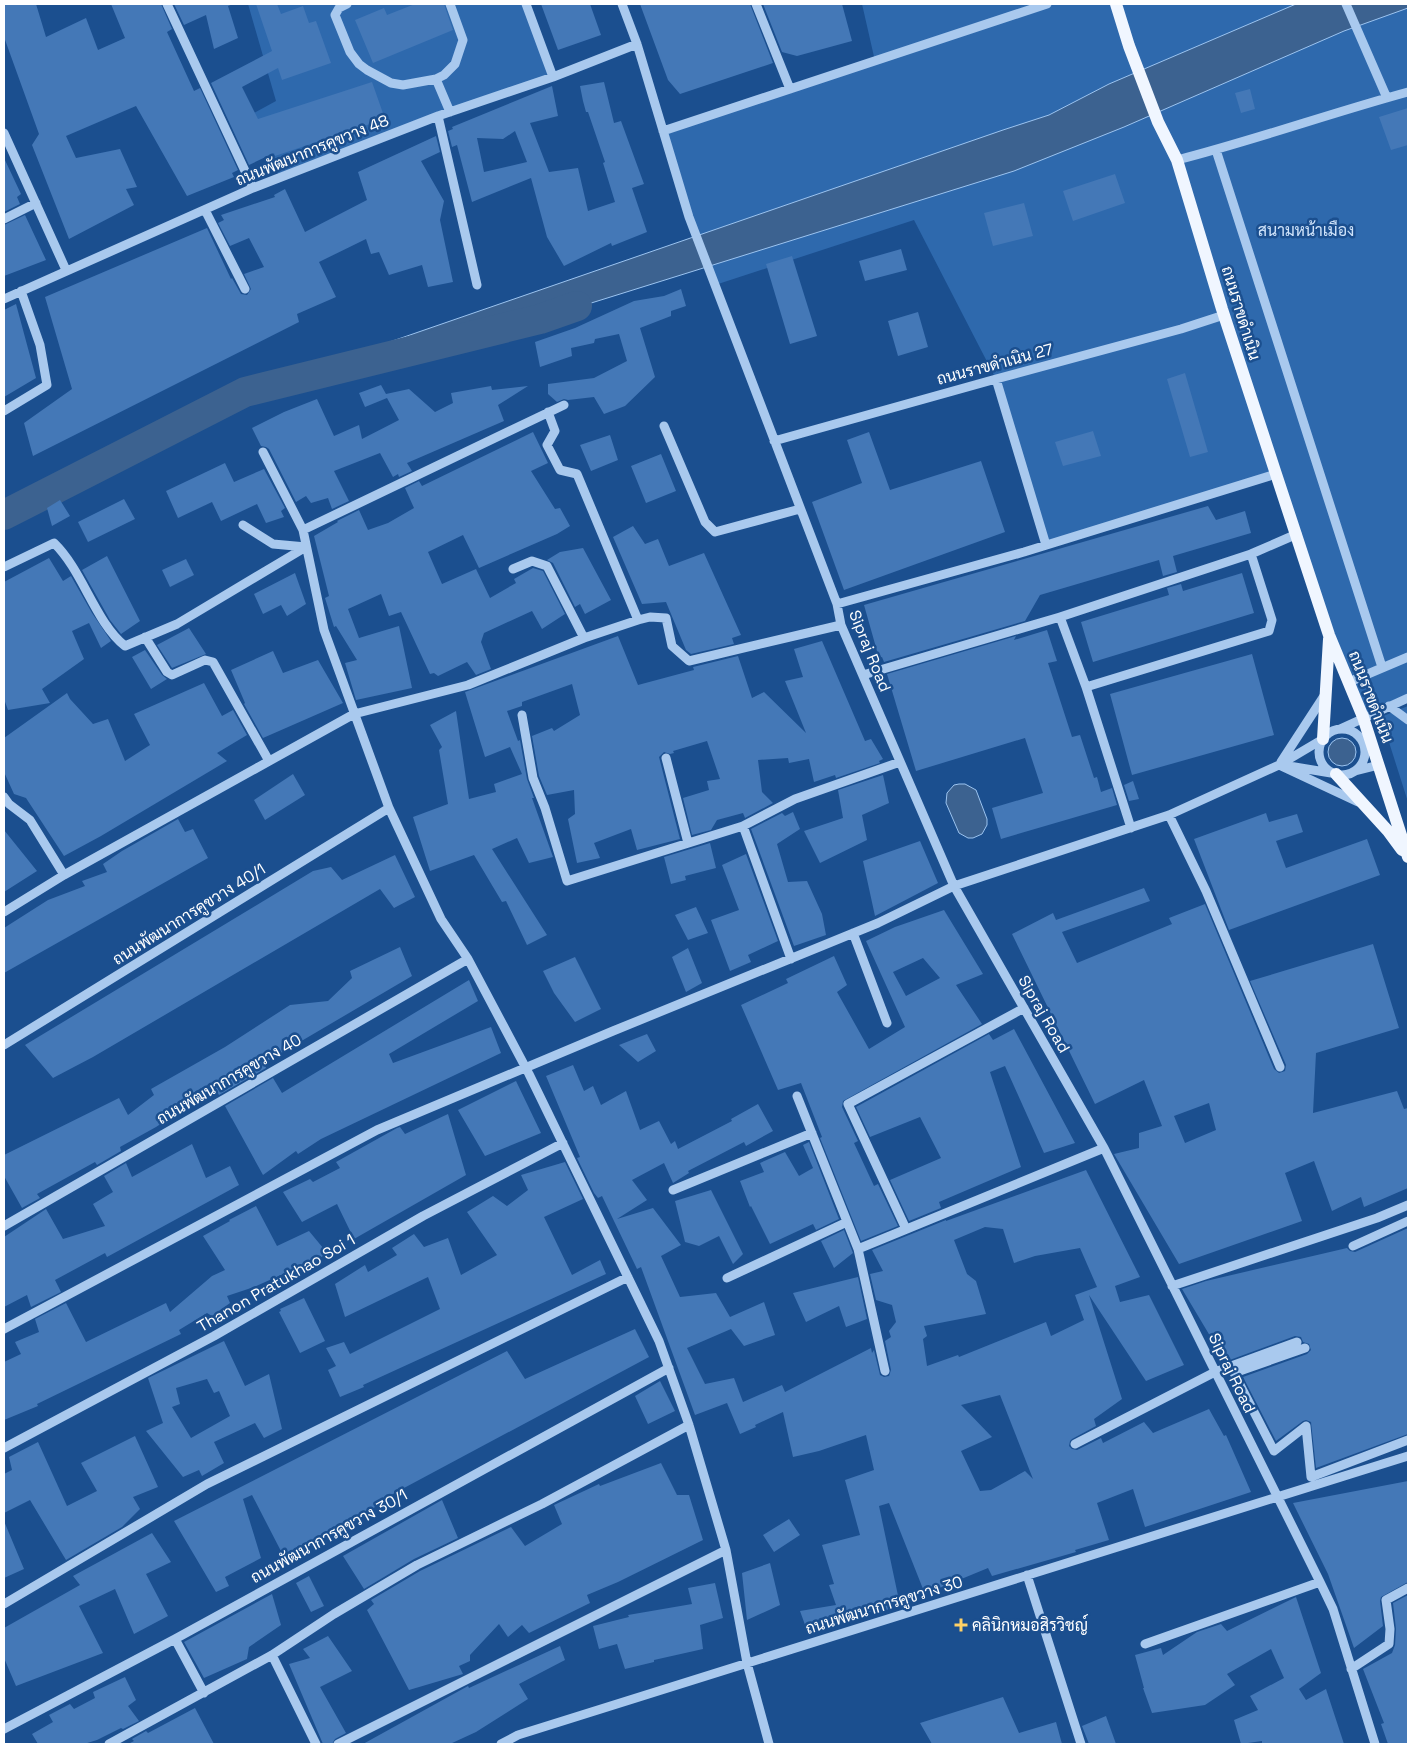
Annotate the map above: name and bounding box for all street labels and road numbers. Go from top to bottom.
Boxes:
street label: ถนนพัฒนาการคูขวาง 48 [232,110,392,191]
street label: ถนนราขดำเนิน [1217,263,1265,363]
street label: ถนนราขดำเนิน 27 [934,338,1056,390]
street label: Sipraj Road [844,607,896,695]
street label: ถนนราขดำเนิน [1344,648,1398,746]
street label: ถนนพัฒนาการคูขวาง 40/1 [109,858,270,971]
street label: Sipraj Road [1013,971,1075,1057]
street label: ถนนพัฒนาการคูขวาง 40 [153,1029,306,1130]
street label: Thanon Pratukhao Soi 1 [193,1229,359,1337]
street label: Sipraj Road [1204,1330,1260,1416]
street label: ถนนพัฒนาการคูขวาง 30/1 [247,1484,412,1589]
street label: ถนนพัฒนาการคูขวาง 30 [803,1571,966,1640]

